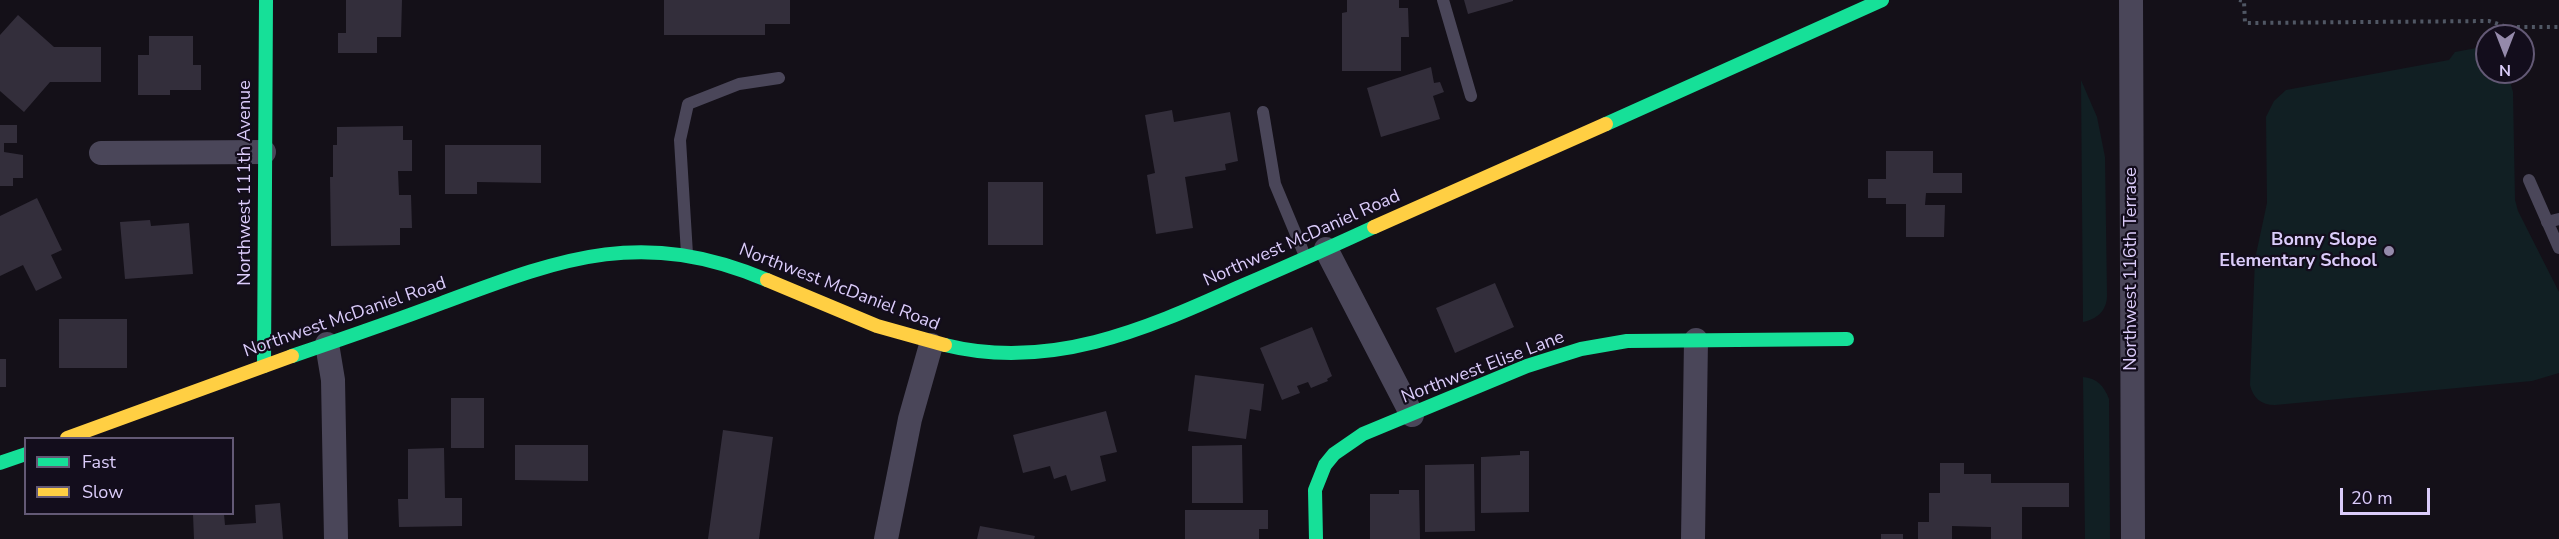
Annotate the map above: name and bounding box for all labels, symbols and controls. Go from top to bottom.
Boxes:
north arrow [2475,24,2535,84]
text: N [2499,59,2511,81]
street label: Northwest 111th Avenue [235,80,257,286]
street label: Northwest 116th Terrace [2121,167,2143,371]
street label: Northwest McDaniel Road [1200,186,1404,292]
place label: Bonny Slope Elementary School [2219,230,2377,272]
street label: Northwest McDaniel Road [736,240,942,336]
marker: Bonny Slope Elementary School [2382,244,2396,258]
street label: Northwest McDaniel Road [241,273,449,363]
street label: Northwest Elise Lane [1399,327,1567,409]
legend [24,437,234,515]
text: Fast [82,450,116,474]
scale bar [2343,476,2433,514]
text: Slow [82,480,123,504]
text: 20 m [2351,486,2393,510]

